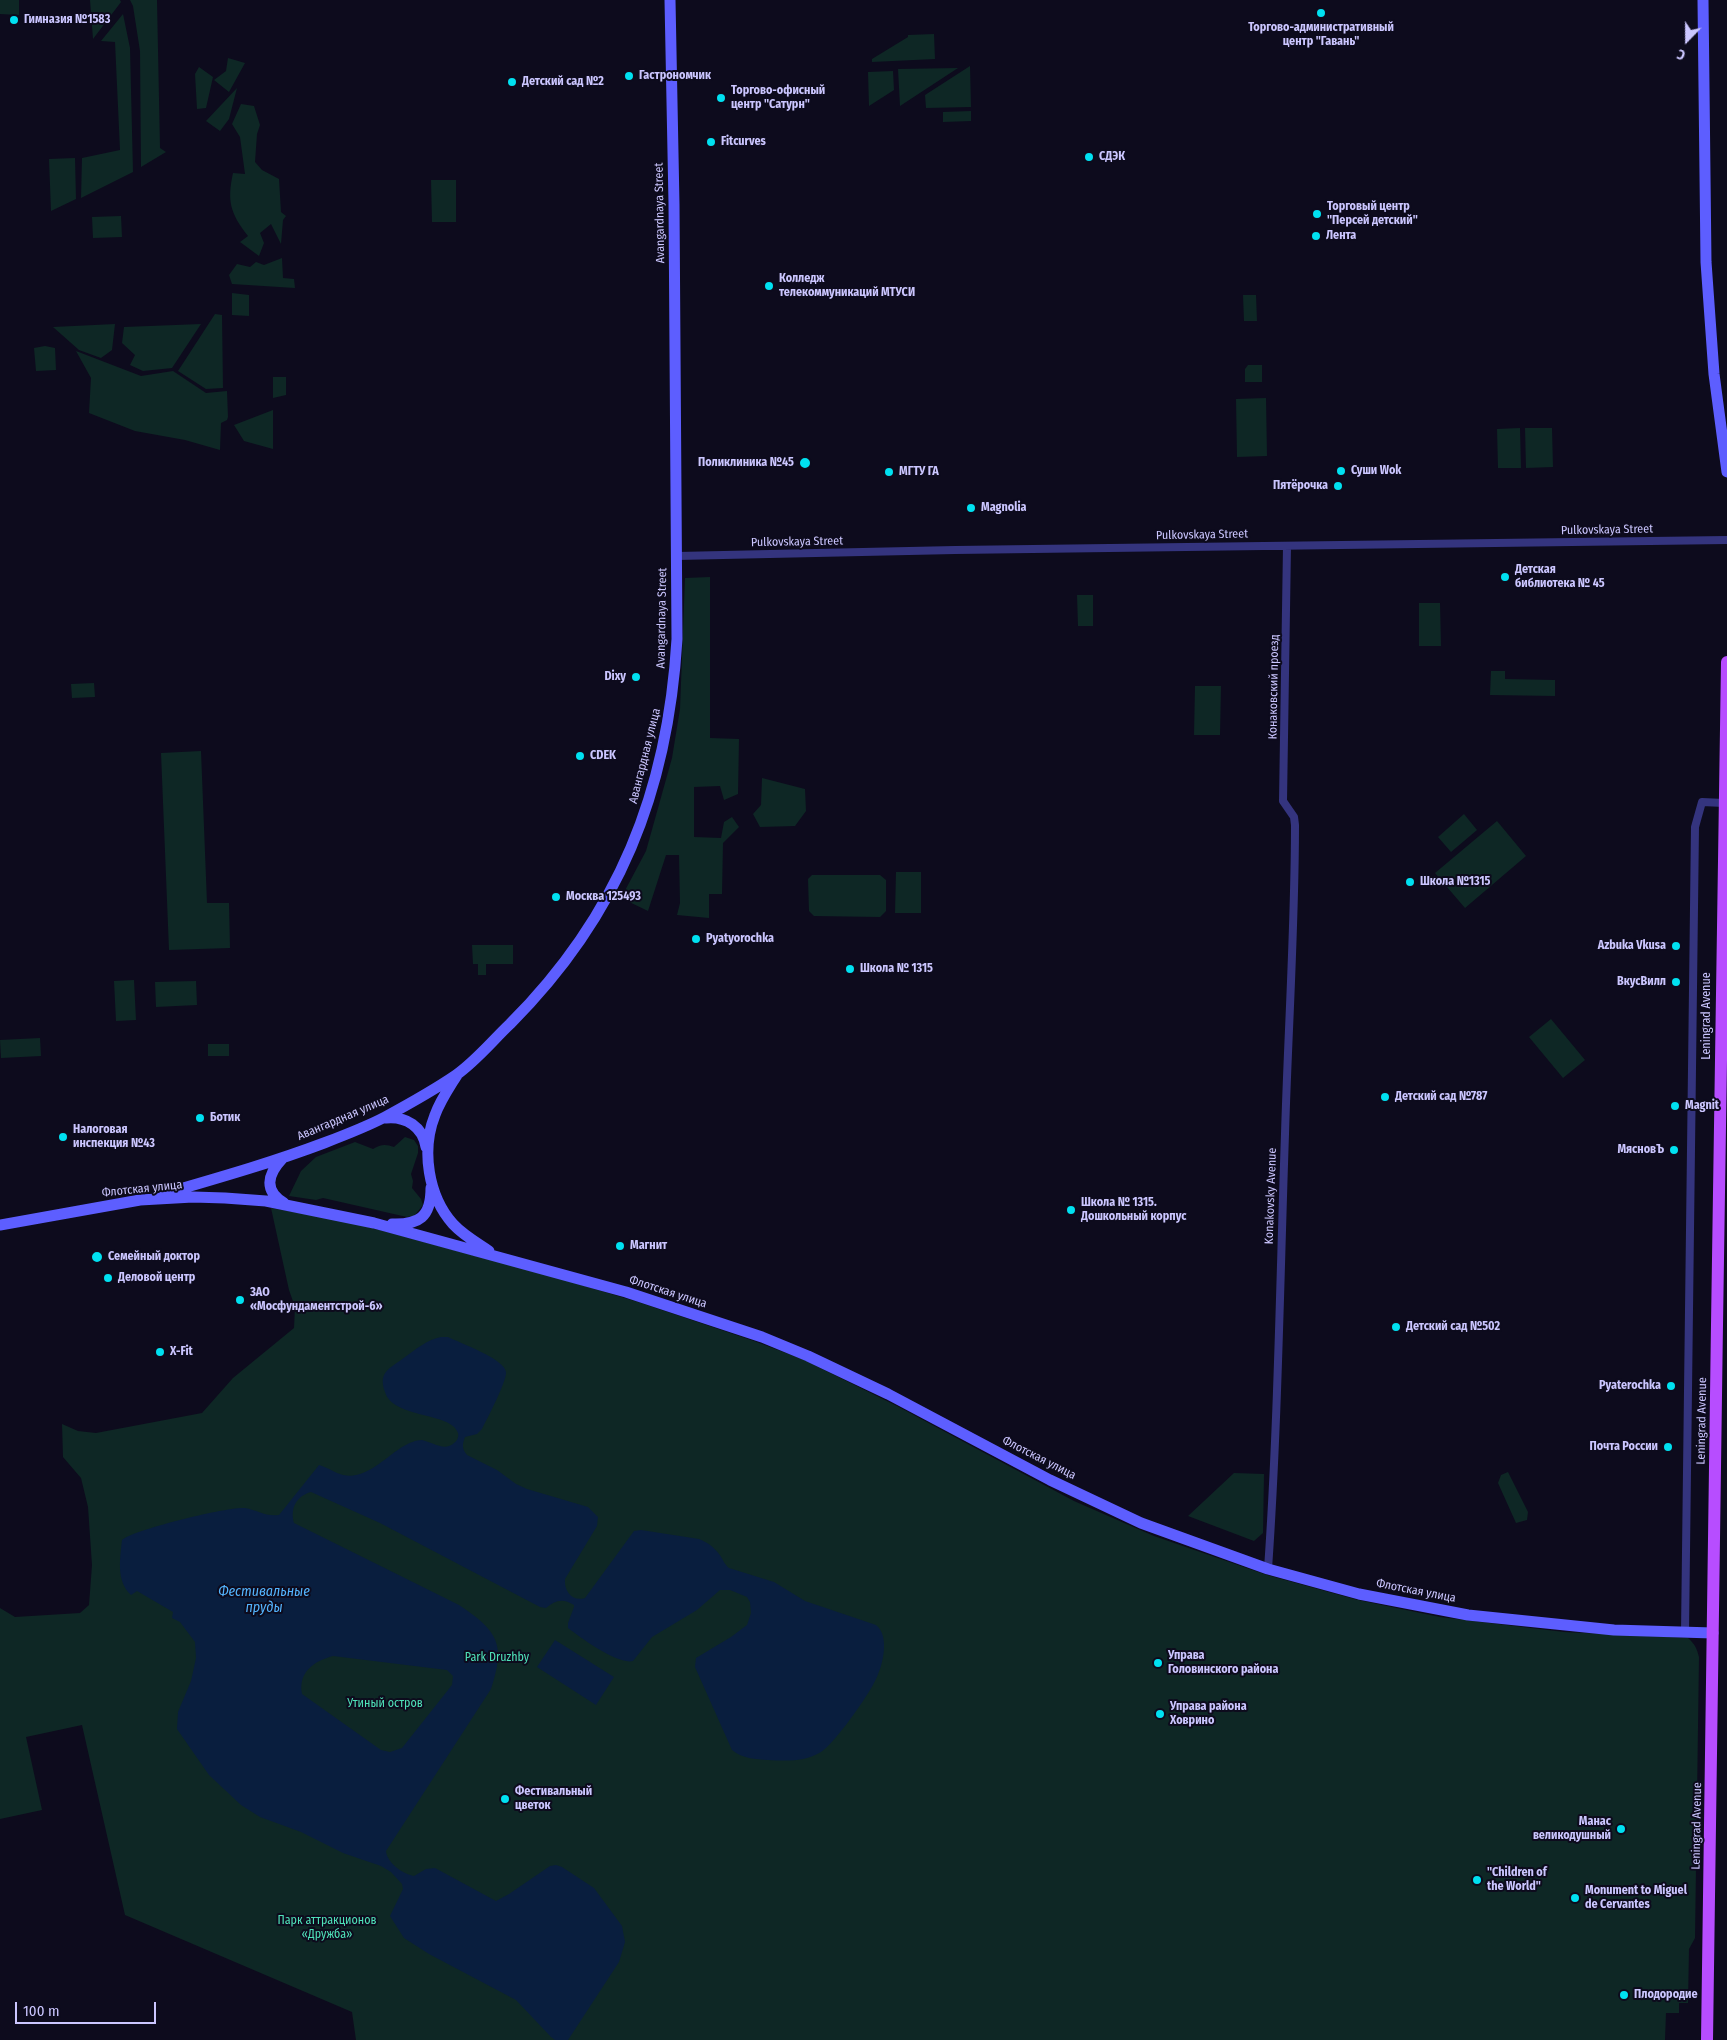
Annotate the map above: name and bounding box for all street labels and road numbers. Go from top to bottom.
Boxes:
street label: Avangardnaya Street [652,163,668,263]
street label: Pulkovskaya Street [1561,522,1653,538]
street label: Pulkovskaya Street [1156,527,1248,543]
street label: Pulkovskaya Street [751,534,843,550]
street label: Avangardnaya Street [654,568,670,668]
street label: Конаковский проезд [1266,634,1282,740]
street label: Авангардная улица [626,707,664,805]
street label: Leningrad Avenue [1700,972,1714,1060]
street label: Авангардная улица [295,1092,391,1144]
street label: Konakovsky Avenue [1262,1147,1280,1245]
street label: Флотская улица [101,1178,183,1200]
street label: Флотская улица [627,1273,709,1311]
street label: Leningrad Avenue [1694,1377,1710,1465]
street label: Флотская улица [1000,1433,1078,1483]
street label: Флотская улица [1375,1576,1457,1606]
street label: Leningrad Avenue [1689,1782,1705,1870]

